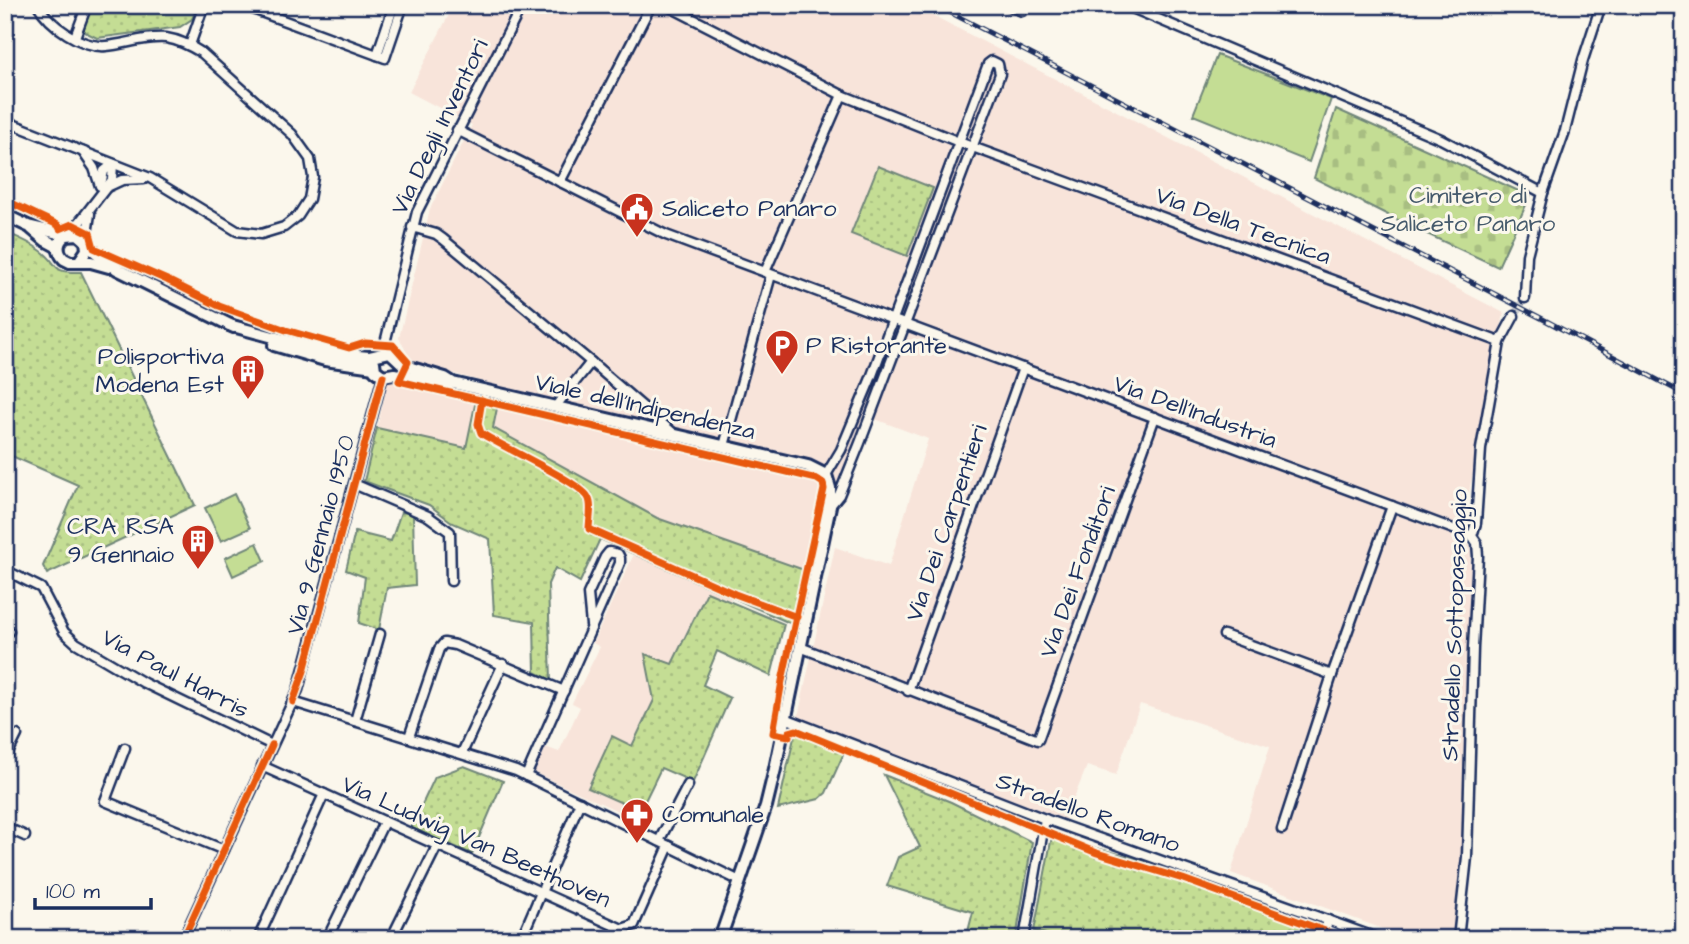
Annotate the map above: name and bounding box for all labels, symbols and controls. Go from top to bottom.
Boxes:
street label: Via Degli Inventori [383,33,498,221]
street label: Via Della Tecnica [1150,178,1336,274]
park label: Cimitero di Saliceto Panaro [1381,179,1556,241]
public building icon: Saliceto Panaro [618,190,656,239]
place label: Saliceto Panaro [662,192,837,226]
parking icon: P Ristorante [763,327,801,376]
place label: P Ristorante [806,329,947,363]
place label: Polisportiva Modena Est [96,340,224,402]
building icon: Polisportiva Modena Est [229,352,267,401]
street label: Viale dell'Indipendenza [531,365,759,449]
street label: Via Dell'Industria [1109,367,1281,457]
street label: Via Dei Carpentieri [897,420,997,626]
street label: Via 9 Gennaio 1950 [278,431,364,639]
street label: Via Dei Fonditori [1031,481,1125,663]
street label: Stradello Sottopassaggio [1433,488,1478,762]
place label: CRA RSA 9 Gennaio [67,510,175,572]
building icon: CRA RSA 9 Gennaio [179,522,217,571]
street label: Via Paul Harris [95,621,255,727]
street label: Stradello Romano [991,764,1185,862]
street label: Via Ludwig Van Beethoven [336,767,616,918]
pharmacy icon: Comunale [618,796,656,845]
place label: Comunale [662,798,764,832]
scale bar [35,867,150,911]
text: 100 m [46,877,101,906]

